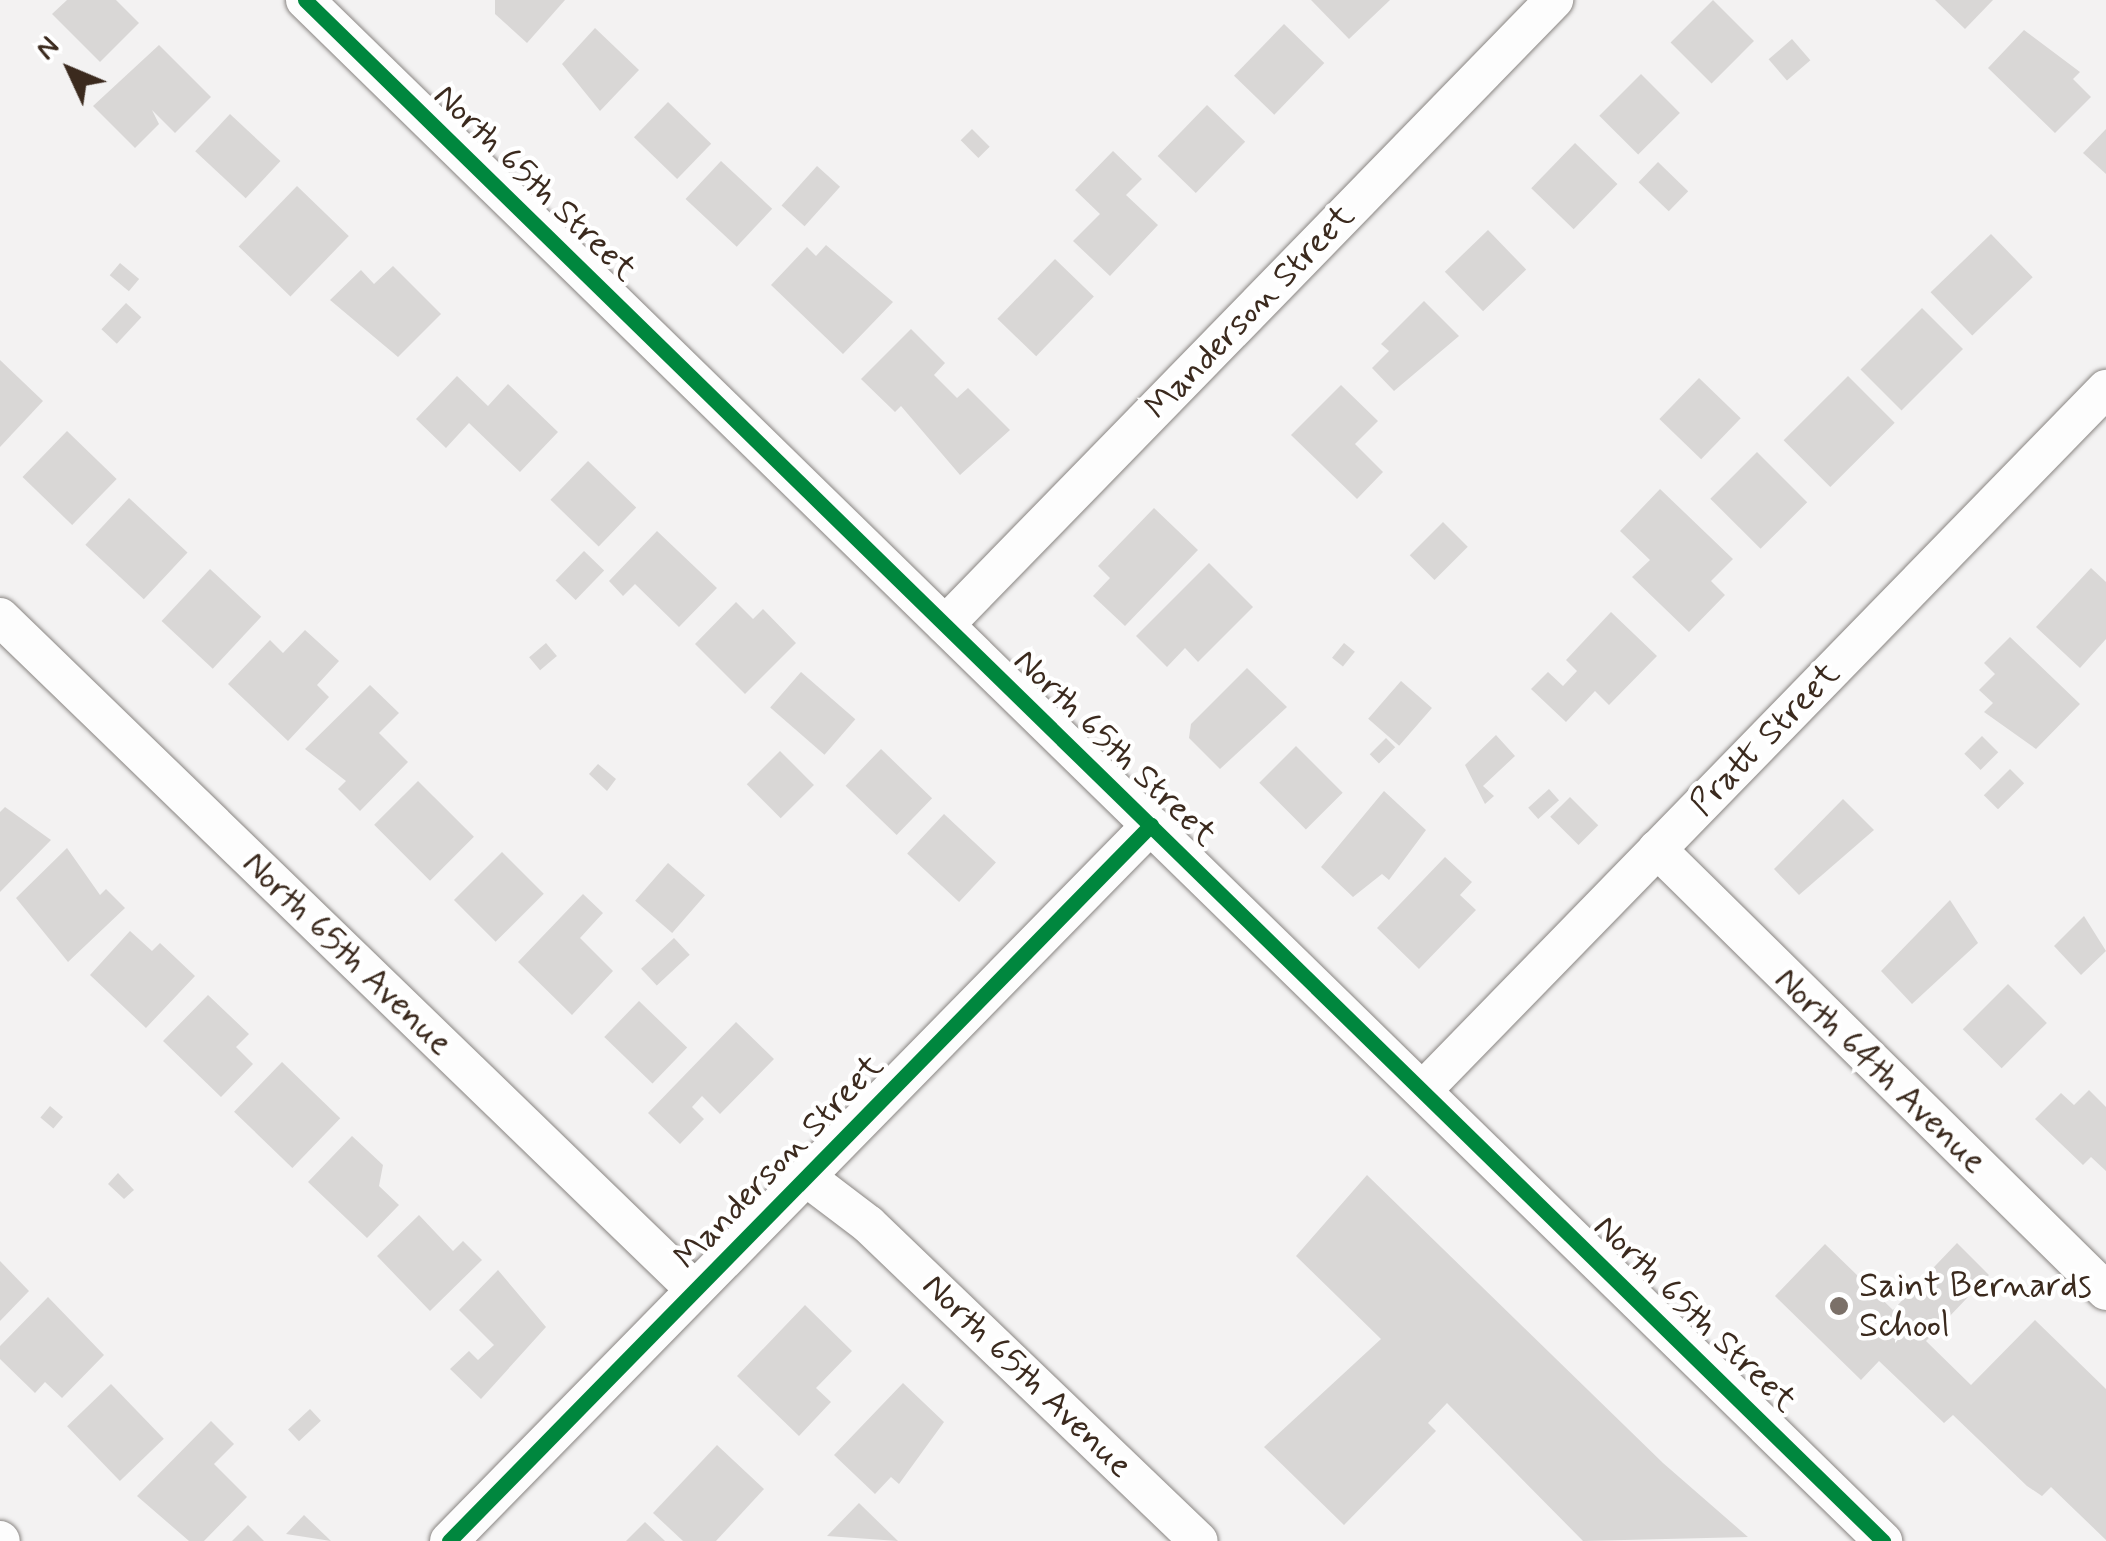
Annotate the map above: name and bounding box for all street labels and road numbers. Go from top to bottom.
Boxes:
street label: North 65th Street [425,75,645,291]
street label: Manderson Street [1136,195,1364,429]
street label: North 65th Street [1005,640,1225,856]
street label: Pratt Street [1681,653,1849,825]
street label: North 65th Avenue [233,843,461,1065]
street label: North 64th Avenue [1765,959,1995,1183]
street label: Manderson Street [665,1045,893,1279]
street label: North 65th Street [1585,1206,1805,1422]
street label: North 65th Avenue [913,1265,1141,1487]

